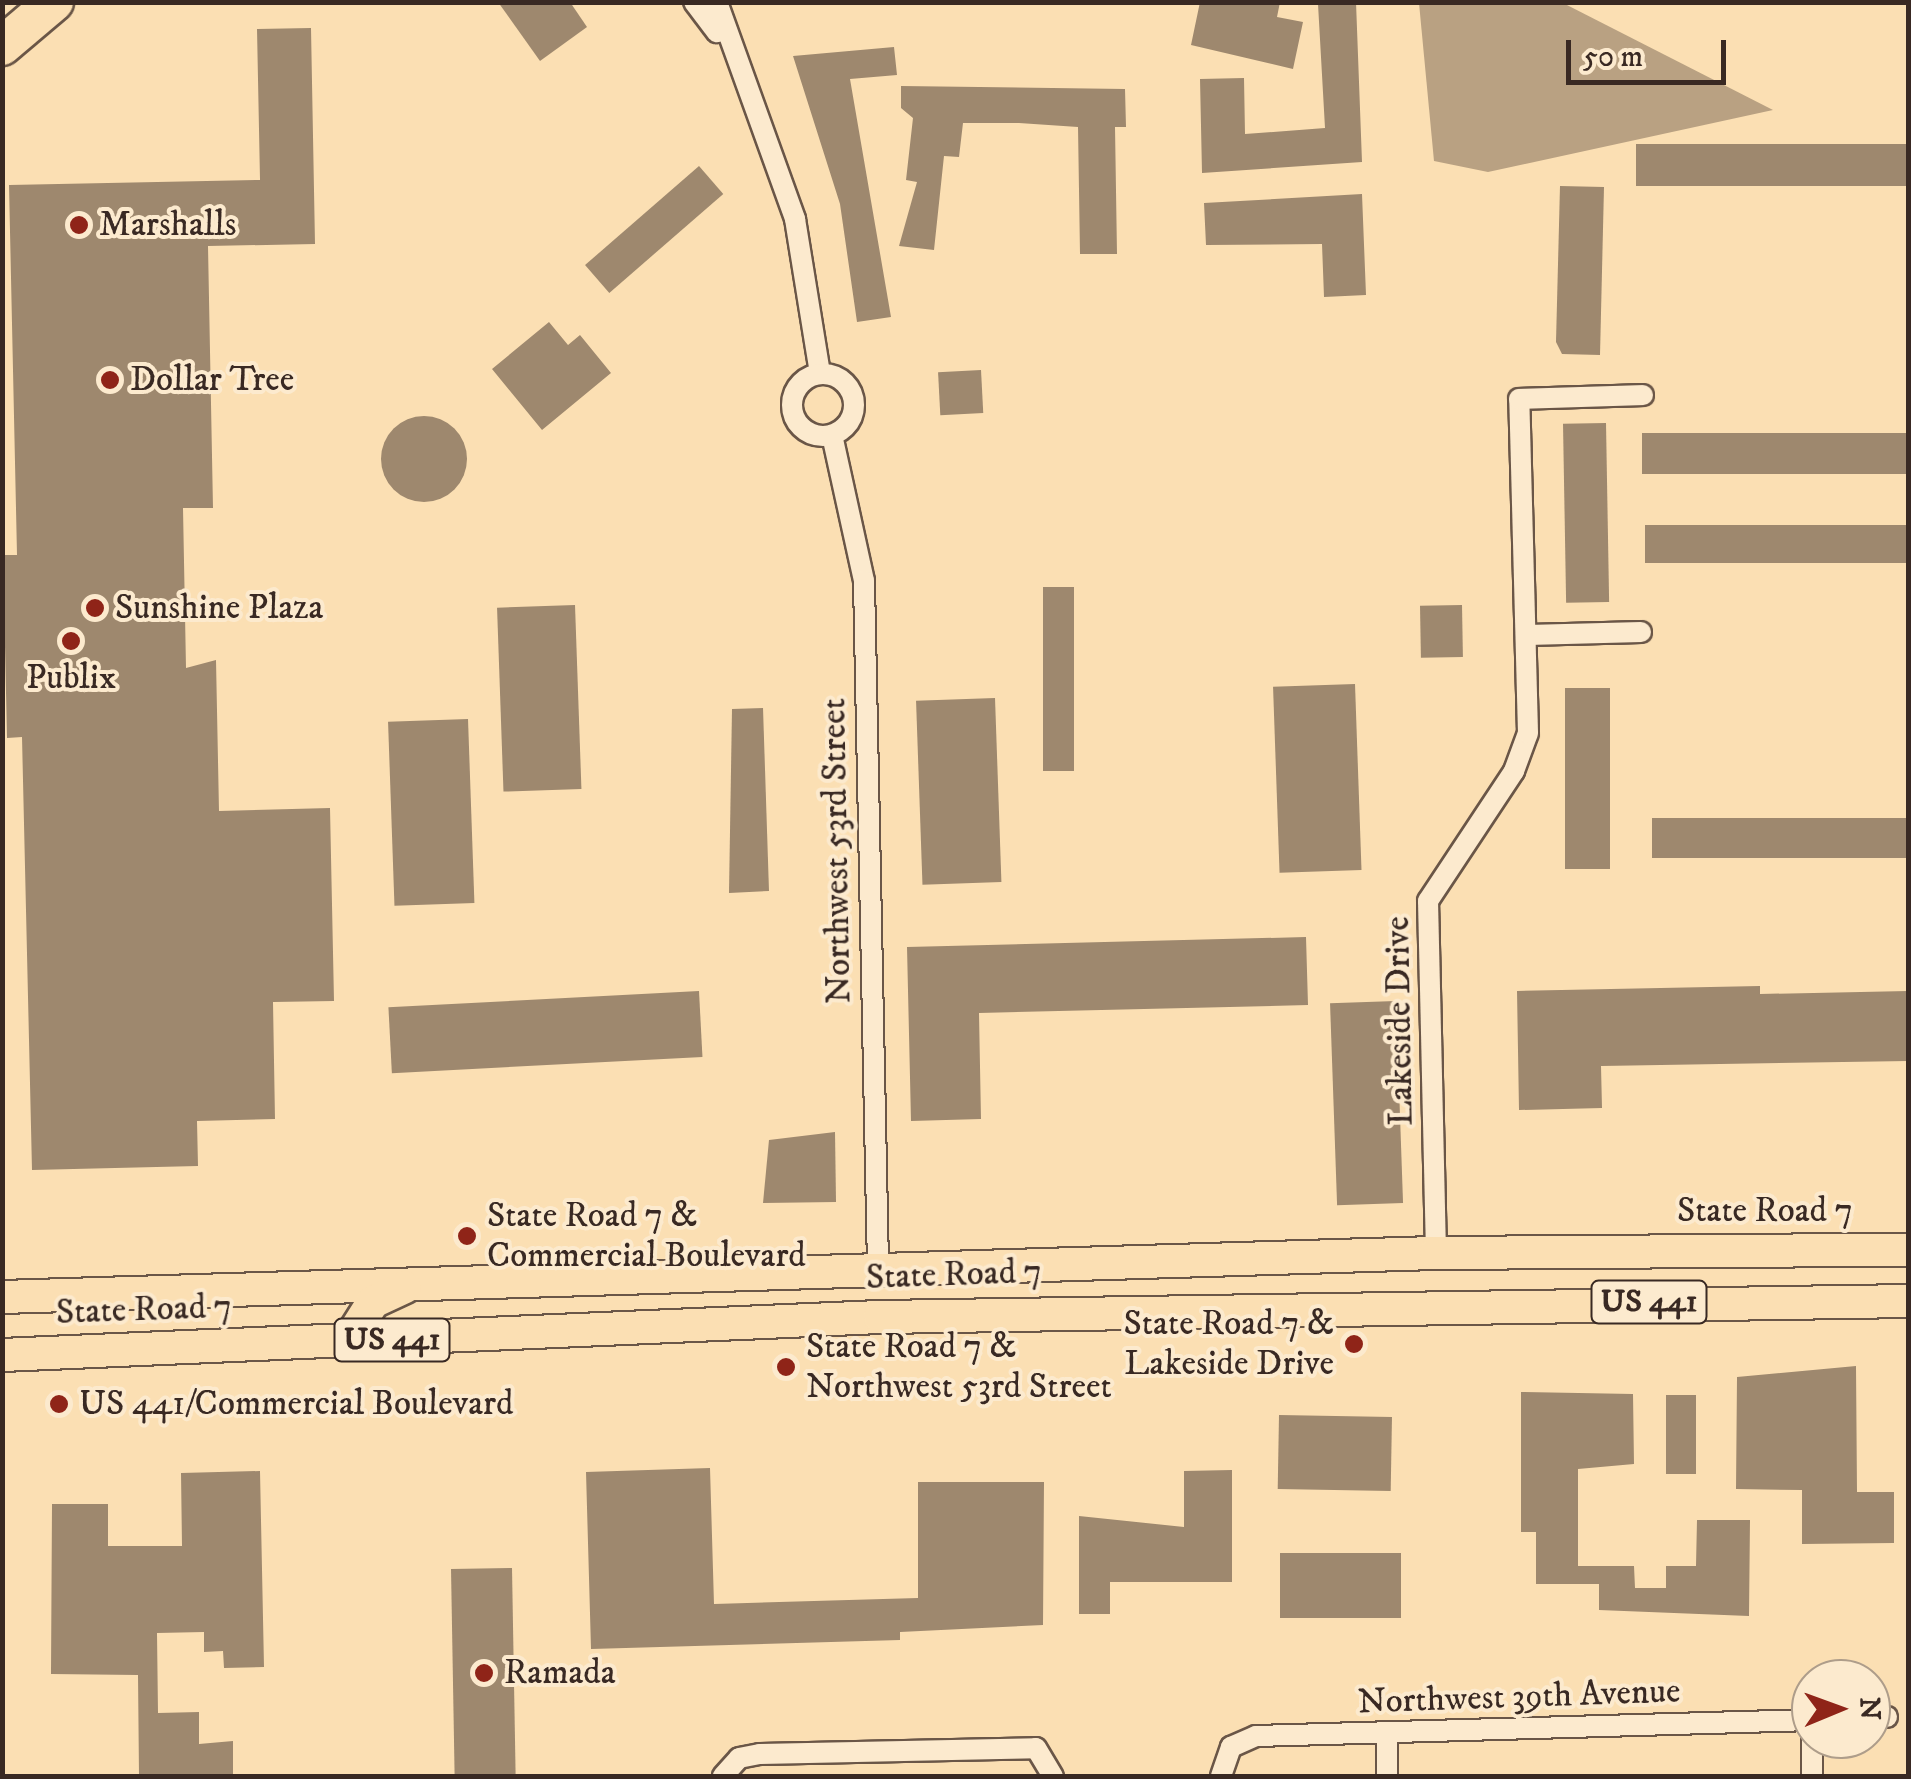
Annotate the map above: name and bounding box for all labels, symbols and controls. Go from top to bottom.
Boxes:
scale bar [1571,20,1731,82]
text: 50 m [1583,39,1643,76]
place label: Marshalls [99,204,237,246]
marker: Marshalls [68,214,90,236]
place label: Dollar Tree [130,359,294,401]
marker: Dollar Tree [99,369,121,391]
place label: Sunshine Plaza [115,587,323,629]
marker: Sunshine Plaza [84,597,106,619]
marker: Publix [60,630,82,652]
place label: Publix [26,657,116,699]
street label: Northwest 53rd Street [813,698,861,1004]
street label: Lakeside Drive [1377,916,1423,1126]
street label: State Road 7 [1677,1190,1853,1232]
place label: State Road 7 & Commercial Boulevard [487,1195,806,1277]
marker: State Road 7 & Commercial Boulevard [456,1225,478,1247]
street label: State Road 7 [865,1251,1043,1299]
road number: US 441 [1589,1275,1709,1329]
street label: State Road 7 [55,1286,233,1334]
place label: State Road 7 & Lakeside Drive [1124,1303,1334,1385]
road number: US 441 [332,1313,452,1367]
place label: State Road 7 & Northwest 53rd Street [806,1326,1112,1408]
marker: State Road 7 & Lakeside Drive [1343,1333,1365,1355]
marker: State Road 7 & Northwest 53rd Street [775,1356,797,1378]
place label: US 441/Commercial Boulevard [79,1383,513,1425]
marker: US 441/Commercial Boulevard [48,1393,70,1415]
place label: Ramada [504,1652,616,1694]
north arrow [1791,1659,1891,1759]
marker: Ramada [473,1662,495,1684]
street label: Northwest 39th Avenue [1357,1670,1681,1724]
text: N [1852,1697,1887,1720]

